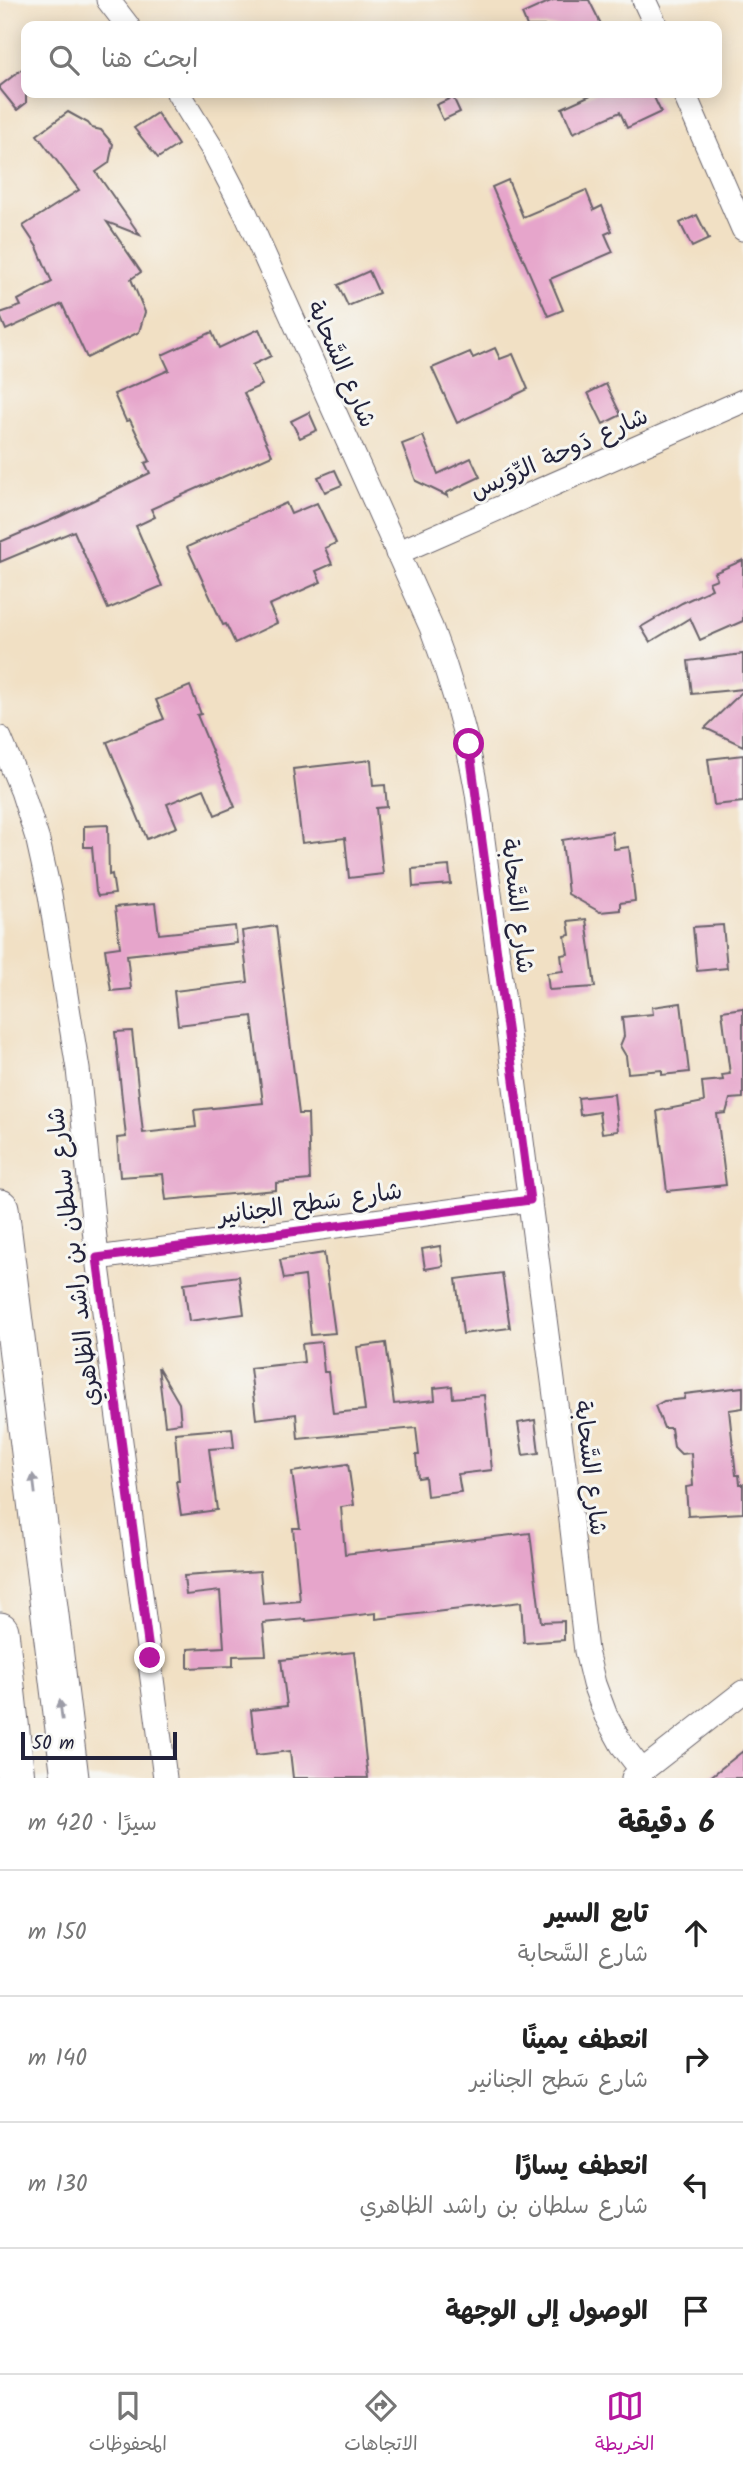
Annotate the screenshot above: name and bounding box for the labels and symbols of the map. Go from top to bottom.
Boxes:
street label: شارع السَّحابة [295,295,386,435]
street label: شارع دَوحة الرِّوَيس [464,398,655,511]
route start [453,728,484,759]
street label: شارع السَّحابة [489,836,544,976]
street label: شارع سلطان بن راشد الظاهري [37,1105,112,1409]
street label: شارع سَطح الجنانير [213,1172,405,1237]
street label: شارع السَّحابة [562,1398,617,1538]
one-way arrow [28,1473,39,1495]
route end [134,1642,165,1673]
one-way arrow [56,1699,67,1721]
scale bar [21,1729,177,1761]

